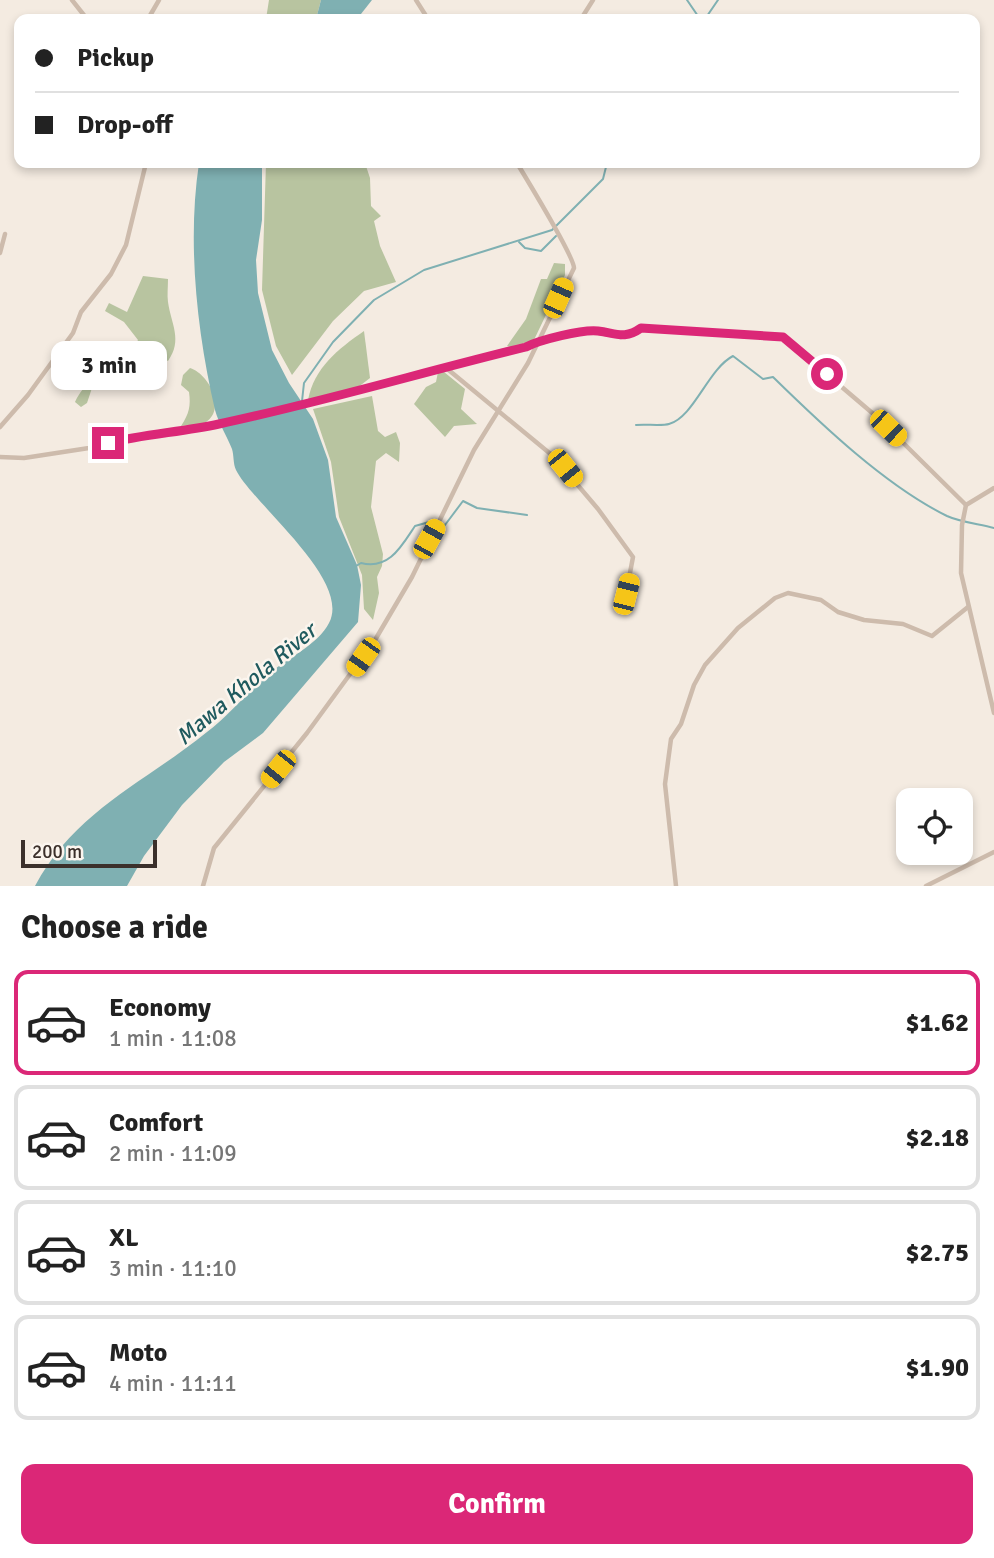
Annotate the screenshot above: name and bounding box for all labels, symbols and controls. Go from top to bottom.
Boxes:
text: Pickup [77,42,154,74]
text: Drop-off [77,109,173,141]
car [540,275,577,321]
callout: 3 min [50,342,166,390]
text: 3 min [81,351,137,380]
route start [811,358,843,390]
car [866,406,911,450]
route end [92,427,124,459]
car [544,445,587,491]
car [410,516,449,562]
car [611,571,642,617]
water label: Mawa Khola River [170,614,325,751]
car [343,634,384,680]
car [257,746,300,792]
map controls [896,788,973,865]
button: locate [896,788,973,865]
scale bar [21,837,158,869]
text: 200 m [32,840,82,864]
text: Choose a ride [21,908,208,947]
icon: car [25,991,88,1054]
text: Economy [109,992,211,1024]
text: $1.62 [905,1007,969,1039]
text: 1 min · 11:08 [109,1024,237,1053]
icon: car [25,1106,88,1169]
text: Comfort [109,1107,203,1139]
text: $2.18 [905,1122,969,1154]
text: 2 min · 11:09 [109,1139,237,1168]
icon: car [25,1221,88,1284]
text: XL [109,1222,139,1254]
text: $2.75 [905,1237,969,1269]
text: 3 min · 11:10 [109,1254,237,1283]
icon: car [25,1336,88,1399]
text: Moto [109,1337,167,1369]
text: $1.90 [905,1352,969,1384]
text: 4 min · 11:11 [109,1369,237,1398]
button: Confirm [21,1464,973,1544]

